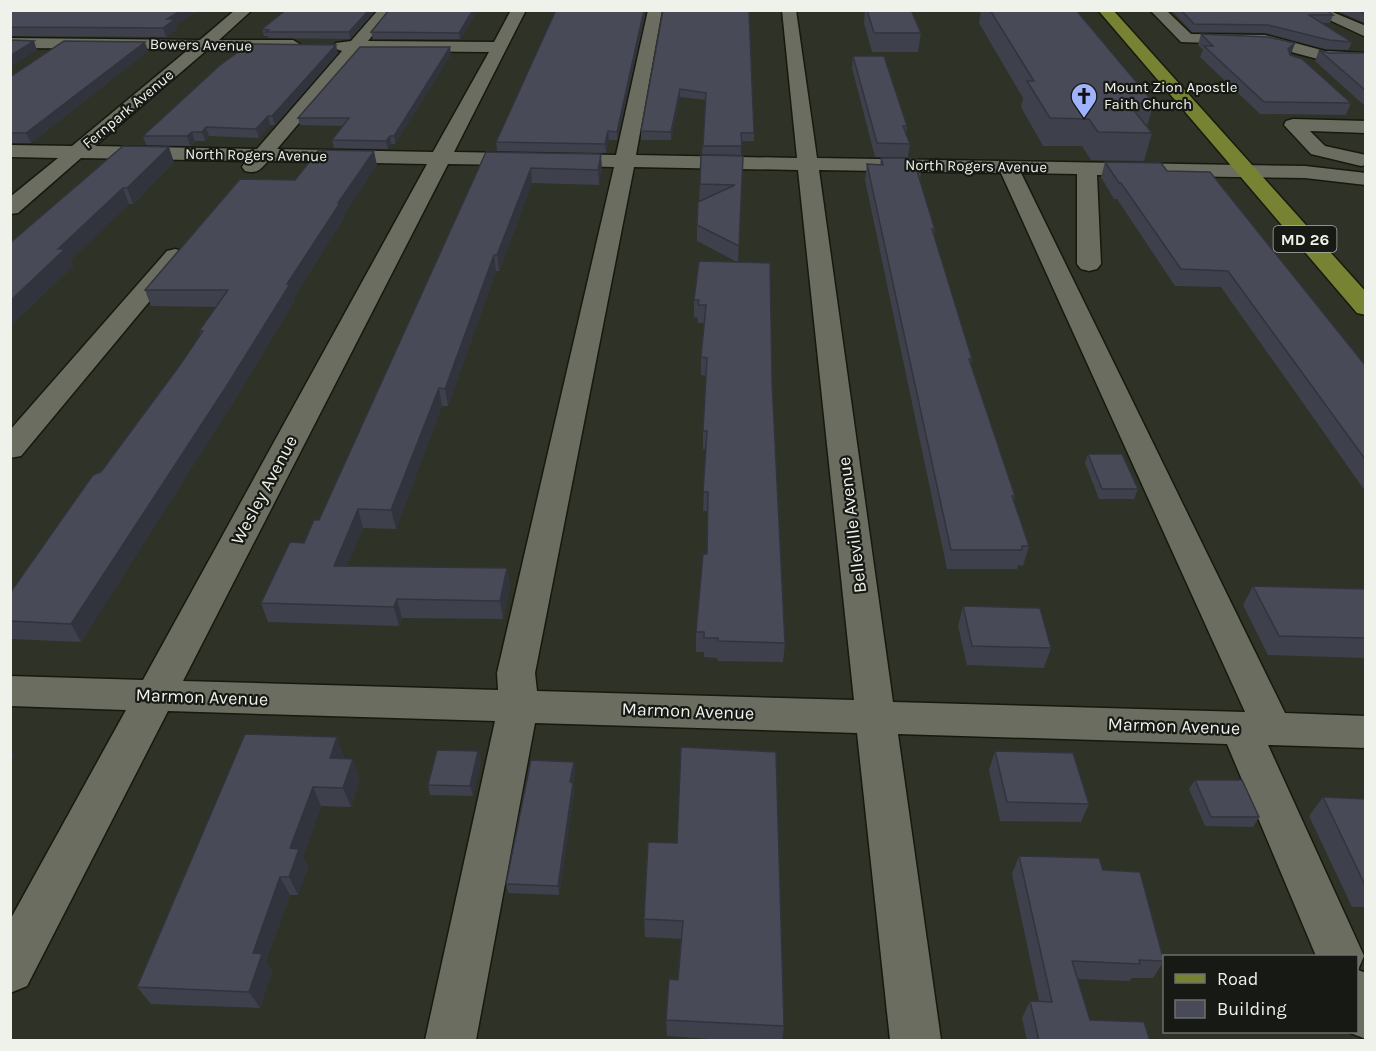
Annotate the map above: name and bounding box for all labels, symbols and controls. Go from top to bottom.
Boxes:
street label: Bowers Avenue [150,35,252,55]
street label: Fernpark Avenue [79,66,177,152]
place label: Mount Zion Apostle Faith Church [1104,78,1237,113]
church icon: Mount Zion Apostle Faith Church [1069,81,1099,119]
street label: North Rogers Avenue [185,145,327,165]
street label: North Rogers Avenue [905,156,1047,176]
road number: MD 26 [1274,226,1336,252]
street label: Wesley Avenue [226,432,302,548]
street label: Belleville Avenue [833,456,871,594]
street label: Marmon Avenue [135,684,269,710]
street label: Marmon Avenue [621,698,755,724]
street label: Marmon Avenue [1107,713,1241,739]
legend [1163,955,1358,1033]
text: Road [1217,968,1258,990]
text: Building [1217,998,1287,1020]

